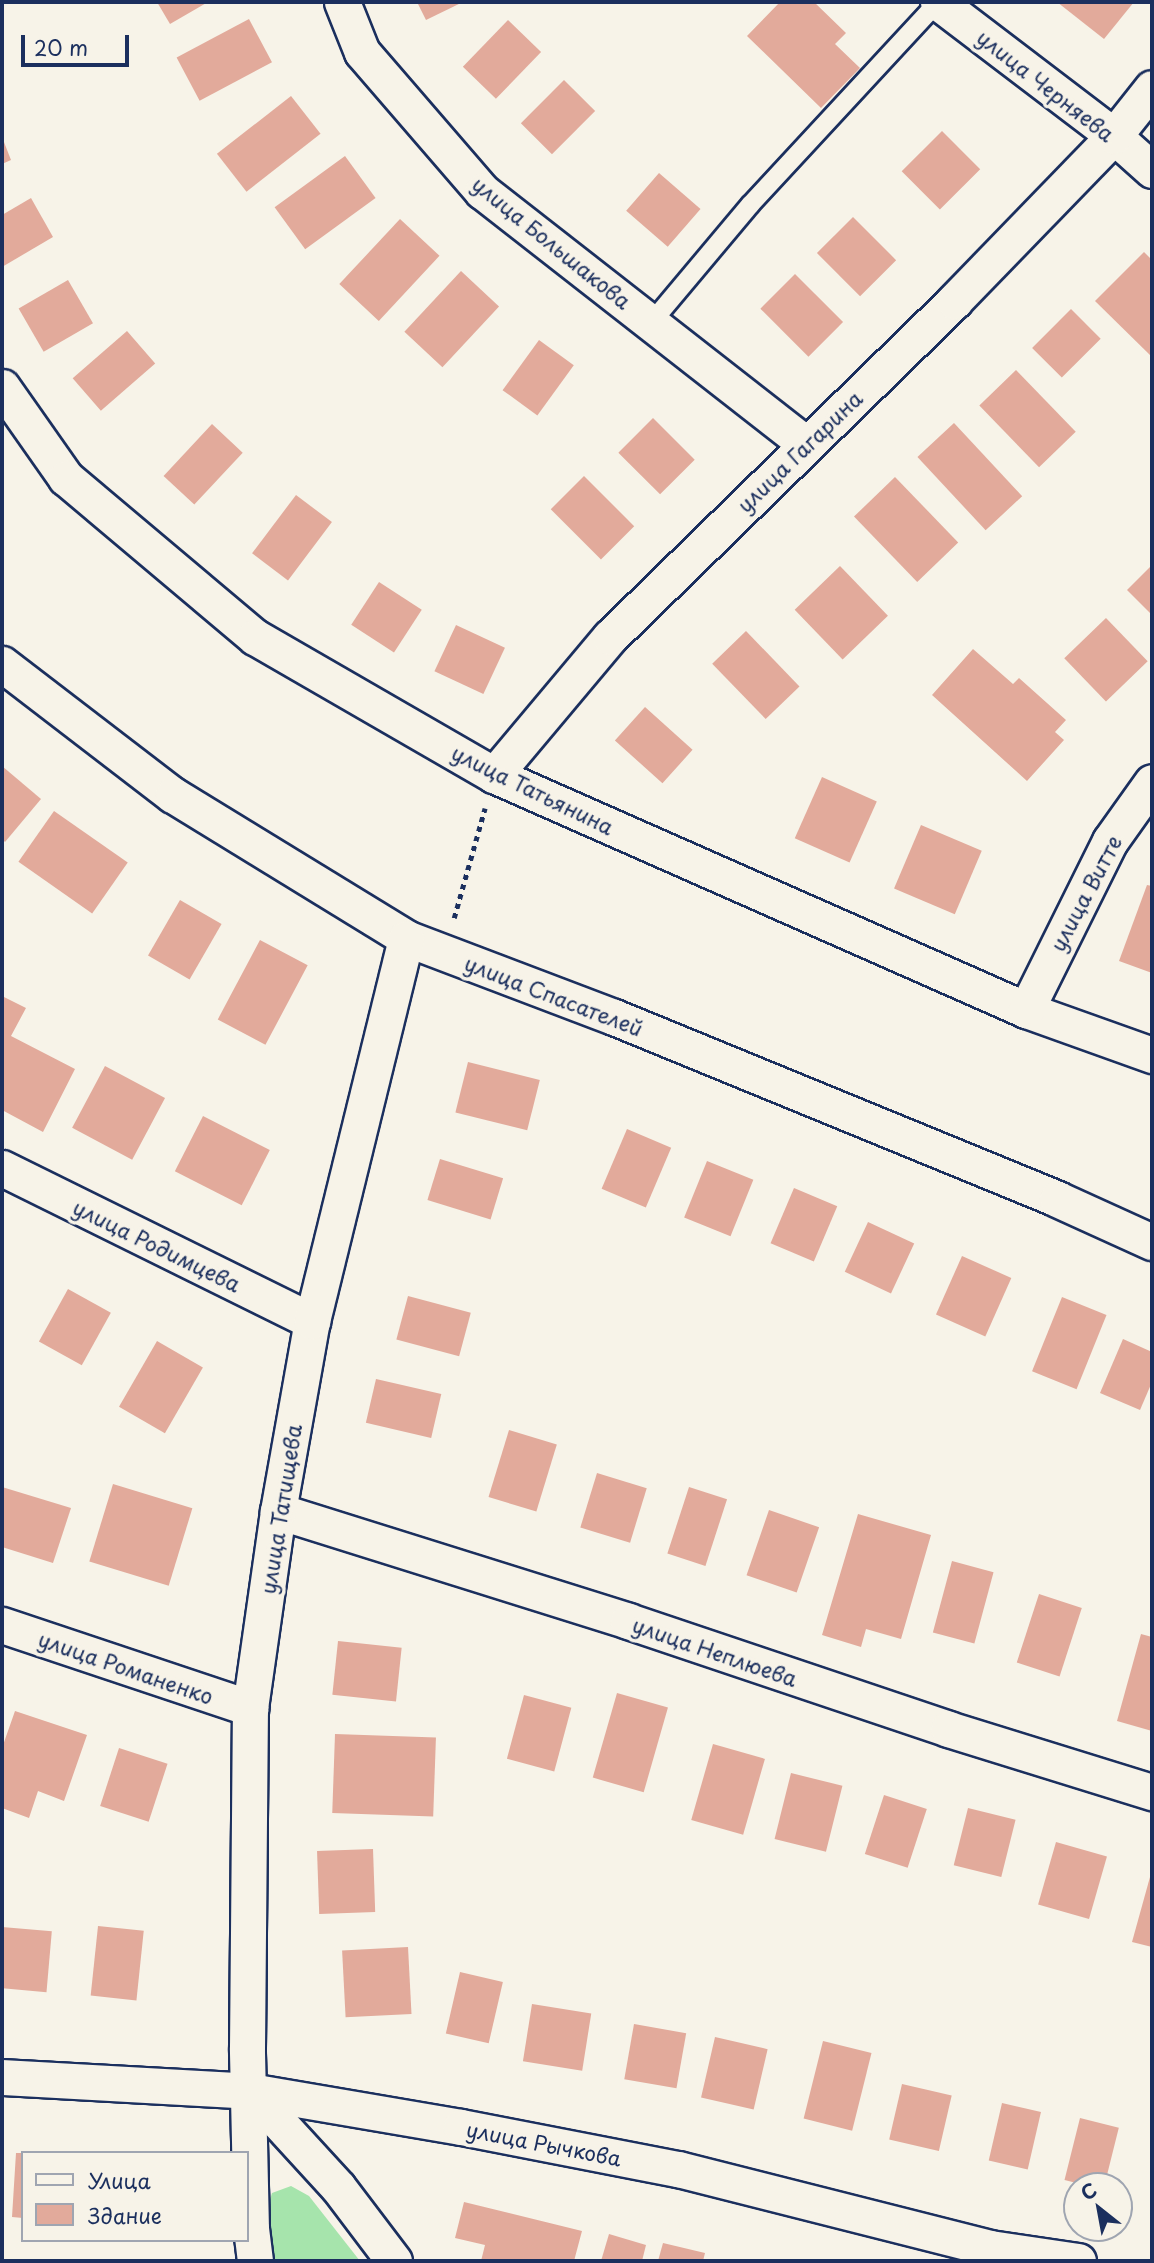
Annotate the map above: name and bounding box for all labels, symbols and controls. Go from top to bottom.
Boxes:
scale bar [24,21,133,65]
street label: улица Черняева [972,23,1120,147]
text: 20 m [34,31,88,63]
street label: улица Большакова [467,170,637,314]
street label: улица Гагарина [731,385,867,517]
street label: улица Татьянина [447,739,619,839]
street label: улица Витте [1044,831,1126,955]
street label: улица Спасателей [461,949,647,1041]
street label: улица Родимцева [69,1193,245,1297]
street label: улица Татищева [254,1422,306,1596]
street label: улица Неплюева [629,1611,801,1691]
street label: улица Романенко [35,1625,217,1709]
street label: улица Рычкова [464,2115,624,2171]
legend [21,2151,248,2242]
text: Улица [88,2164,151,2196]
north arrow [1063,2172,1133,2242]
text: С [1075,2175,1102,2206]
text: Здание [88,2199,162,2231]

